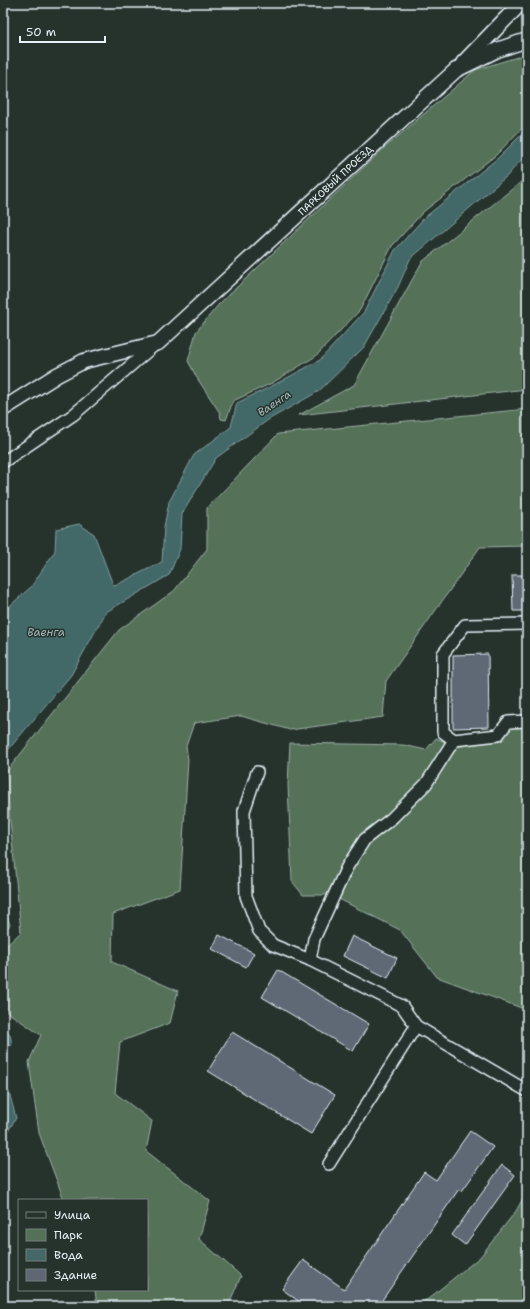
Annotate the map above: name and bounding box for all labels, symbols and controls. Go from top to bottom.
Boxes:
scale bar [20,18,105,44]
text: 50 m [26,24,56,40]
street label: ПАРКОВЫЙ ПРОЕЗД [295,142,376,218]
water label: Ваенга [255,387,294,420]
water label: Ваенга [27,625,65,640]
legend [18,1199,148,1291]
text: Улица [54,1207,91,1223]
text: Парк [54,1227,83,1243]
text: Вода [54,1247,83,1263]
text: Здание [54,1267,98,1283]

